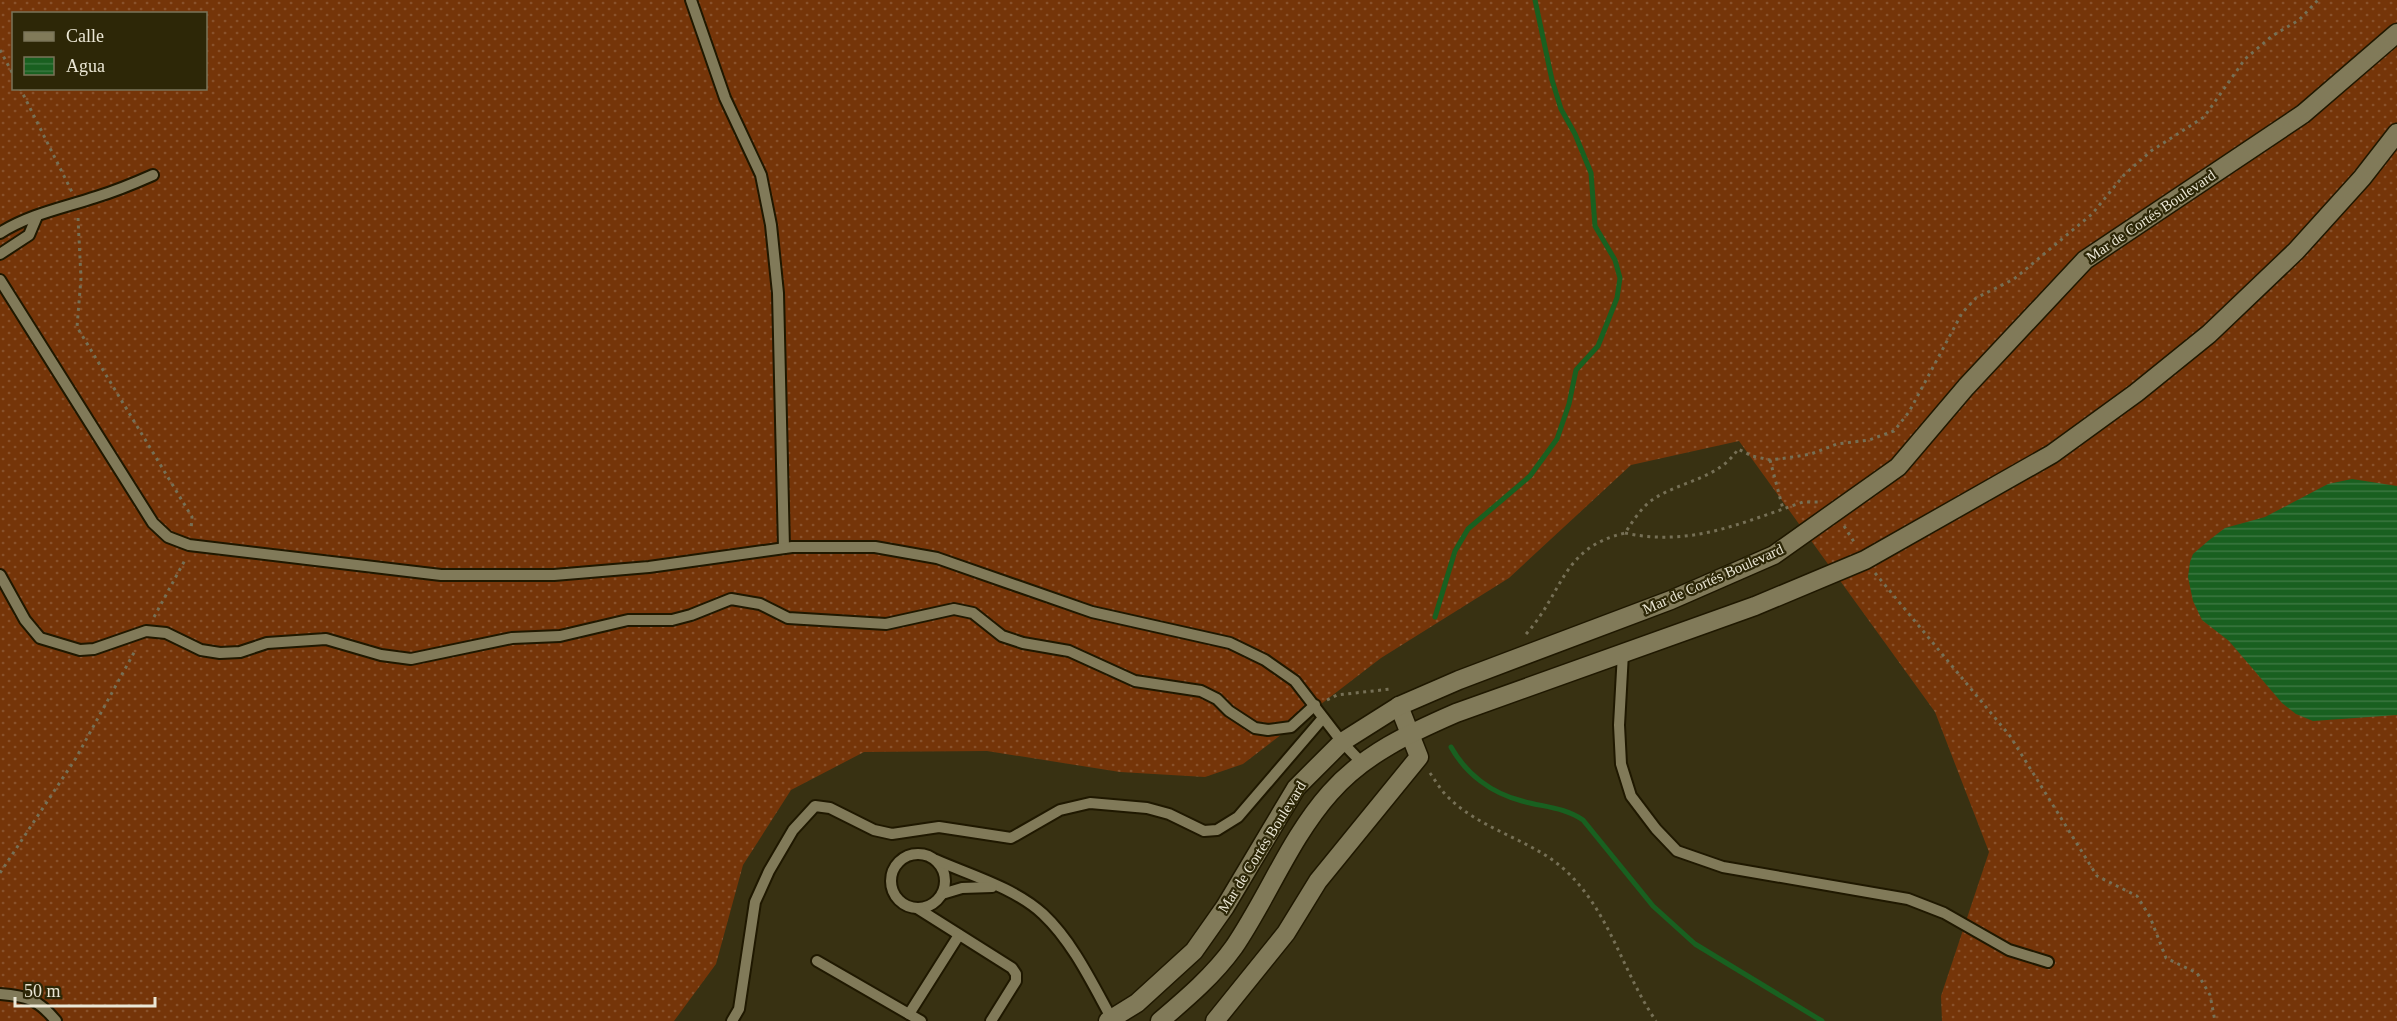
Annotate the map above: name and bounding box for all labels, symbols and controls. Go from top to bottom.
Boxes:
legend [12,12,207,90]
text: Calle [66,26,104,46]
text: Agua [66,56,105,76]
street label: Mar de Cortés Boulevard [2084,167,2219,265]
street label: Mar de Cortés Boulevard [1640,541,1786,617]
street label: Mar de Cortés Boulevard [1215,778,1309,916]
scale bar [15,970,154,1008]
text: 50 m [24,981,61,1001]

